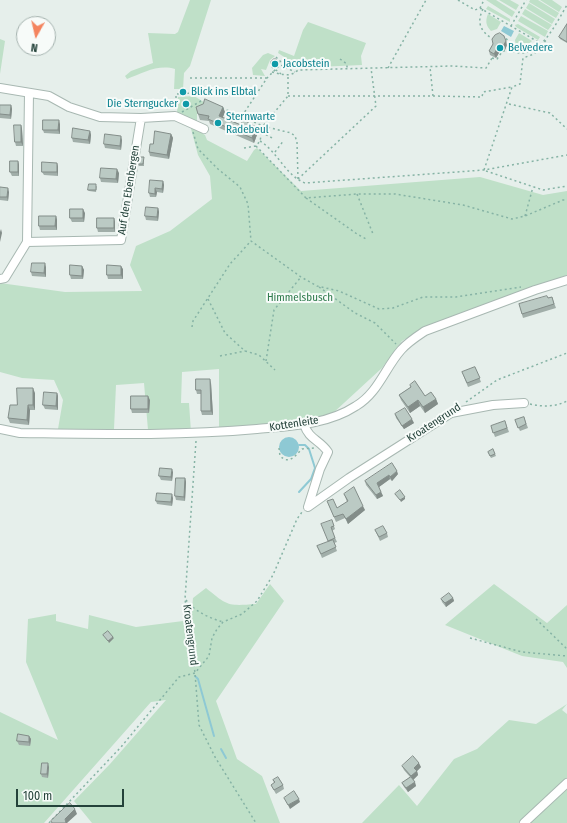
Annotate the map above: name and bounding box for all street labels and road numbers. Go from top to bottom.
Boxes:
street label: Auf den Ebenbergen [115,144,143,236]
street label: Kroatengrund [405,401,463,445]
street label: Kottenleite [268,414,320,434]
street label: Kroatengrund [180,604,200,666]

